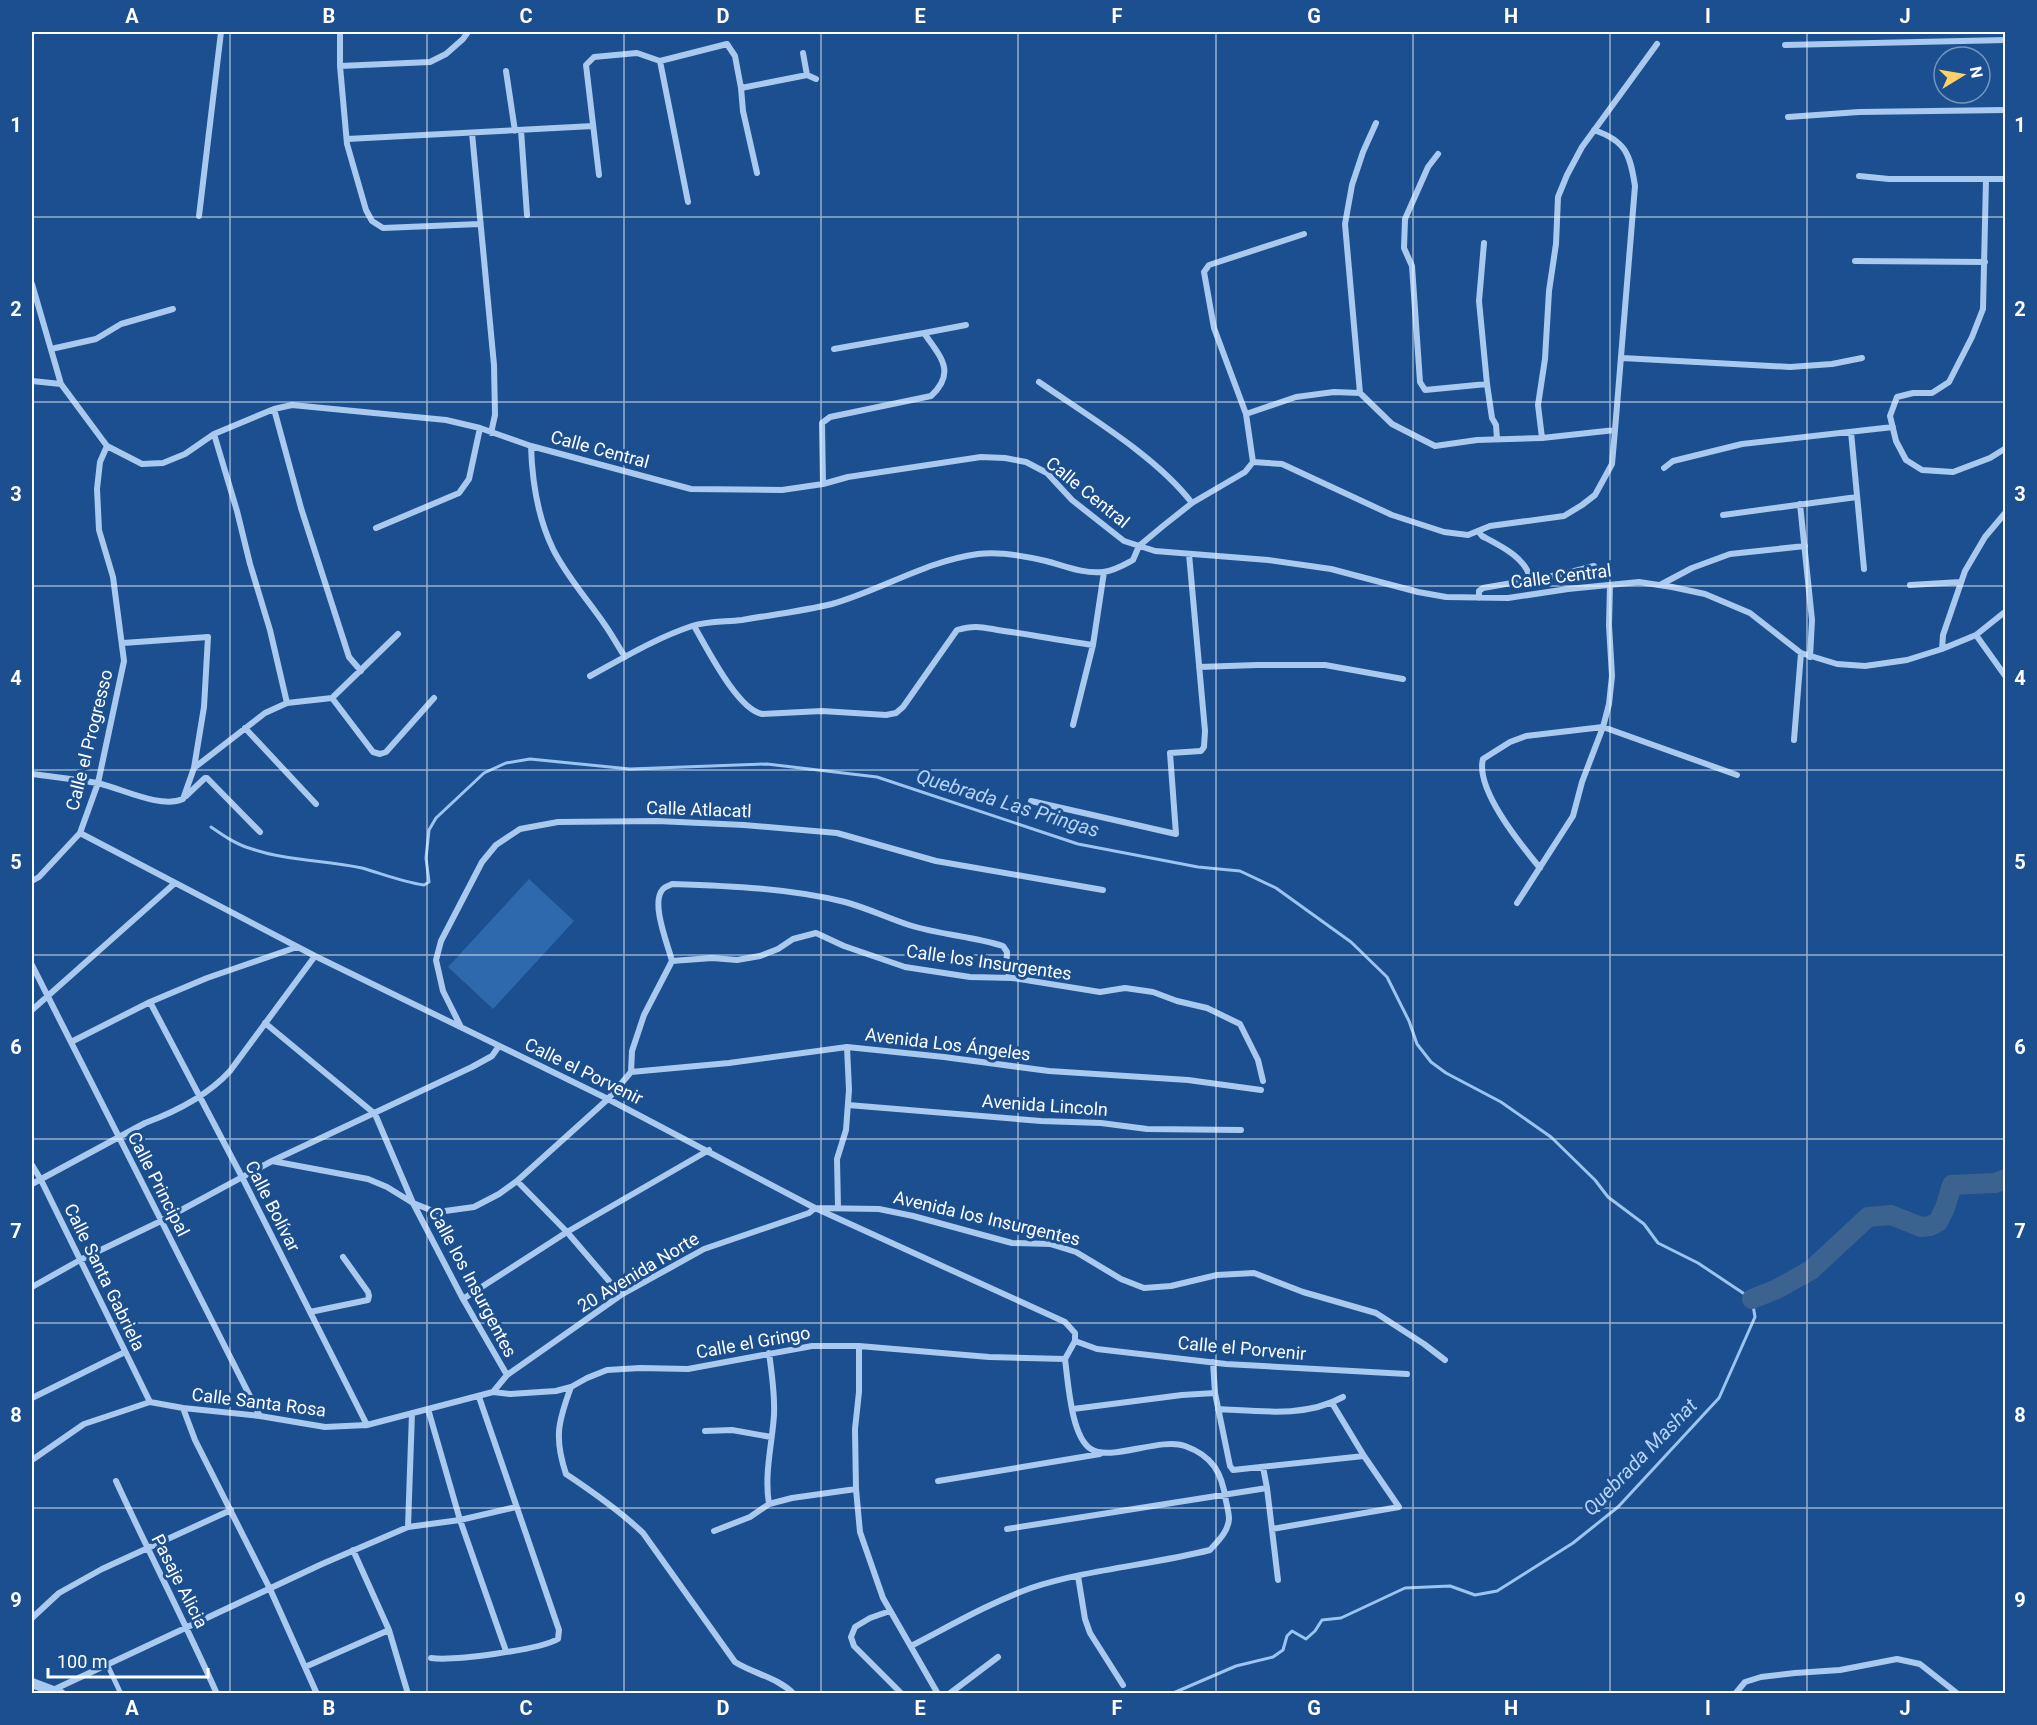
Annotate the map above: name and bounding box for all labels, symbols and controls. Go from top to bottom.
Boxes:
text: A [125,4,139,28]
text: B [323,4,335,28]
text: C [519,4,533,28]
text: D [717,4,730,28]
text: E [914,4,926,28]
text: F [1112,4,1123,28]
text: G [1307,4,1321,28]
text: H [1504,4,1518,28]
text: I [1705,4,1711,28]
text: J [1899,4,1911,28]
north arrow [1932,45,1992,105]
text: N [1966,65,1987,80]
text: 1 [10,113,22,137]
text: 1 [2014,113,2026,137]
text: 2 [10,297,22,321]
text: 2 [2014,297,2026,321]
street label: Calle Central [548,426,652,472]
street label: Calle Central [1042,452,1134,532]
text: 3 [10,482,22,506]
text: 3 [2014,482,2026,506]
street label: Calle Central [1509,559,1613,593]
text: 4 [10,666,22,690]
text: 4 [2014,666,2026,690]
street label: Calle el Progresso [61,667,117,813]
water label: Quebrada Las Pringas [914,764,1102,842]
street label: Calle Atlacatl [646,797,752,821]
text: 5 [10,850,22,874]
text: 5 [2014,850,2026,874]
street label: Calle los Insurgentes [905,940,1073,984]
street label: Avenida Los Ángeles [864,1023,1032,1065]
street label: Calle el Porvenir [521,1033,647,1109]
text: 6 [10,1035,22,1059]
text: 6 [2014,1035,2026,1059]
street label: Avenida Lincoln [981,1090,1109,1120]
street label: Calle Principal [124,1128,194,1240]
street label: Calle Bolívar [241,1157,305,1255]
street label: Avenida los Insurgentes [892,1186,1082,1250]
street label: Calle Santa Gabriela [60,1200,150,1354]
street label: Calle los Insurgentes [425,1203,521,1361]
text: 7 [10,1219,22,1243]
text: 7 [2014,1219,2026,1243]
street label: 20 Avenida Norte [573,1227,703,1317]
street label: Calle el Gringo [694,1322,812,1362]
street label: Calle el Porvenir [1177,1332,1307,1364]
street label: Calle Santa Rosa [191,1383,327,1421]
water label: Quebrada Mashat [1578,1393,1702,1521]
text: 8 [10,1403,22,1427]
text: 8 [2014,1403,2026,1427]
street label: Pasaje Alicia [147,1531,213,1631]
text: 9 [10,1588,22,1612]
text: 9 [2014,1588,2026,1612]
scale bar [48,1641,208,1679]
text: 100 m [57,1651,108,1672]
text: A [125,1696,139,1720]
text: B [323,1696,335,1720]
text: C [519,1696,533,1720]
text: D [717,1696,730,1720]
text: E [914,1696,926,1720]
text: F [1112,1696,1123,1720]
text: G [1307,1696,1321,1720]
text: H [1504,1696,1518,1720]
text: I [1705,1696,1711,1720]
text: J [1899,1696,1911,1720]

